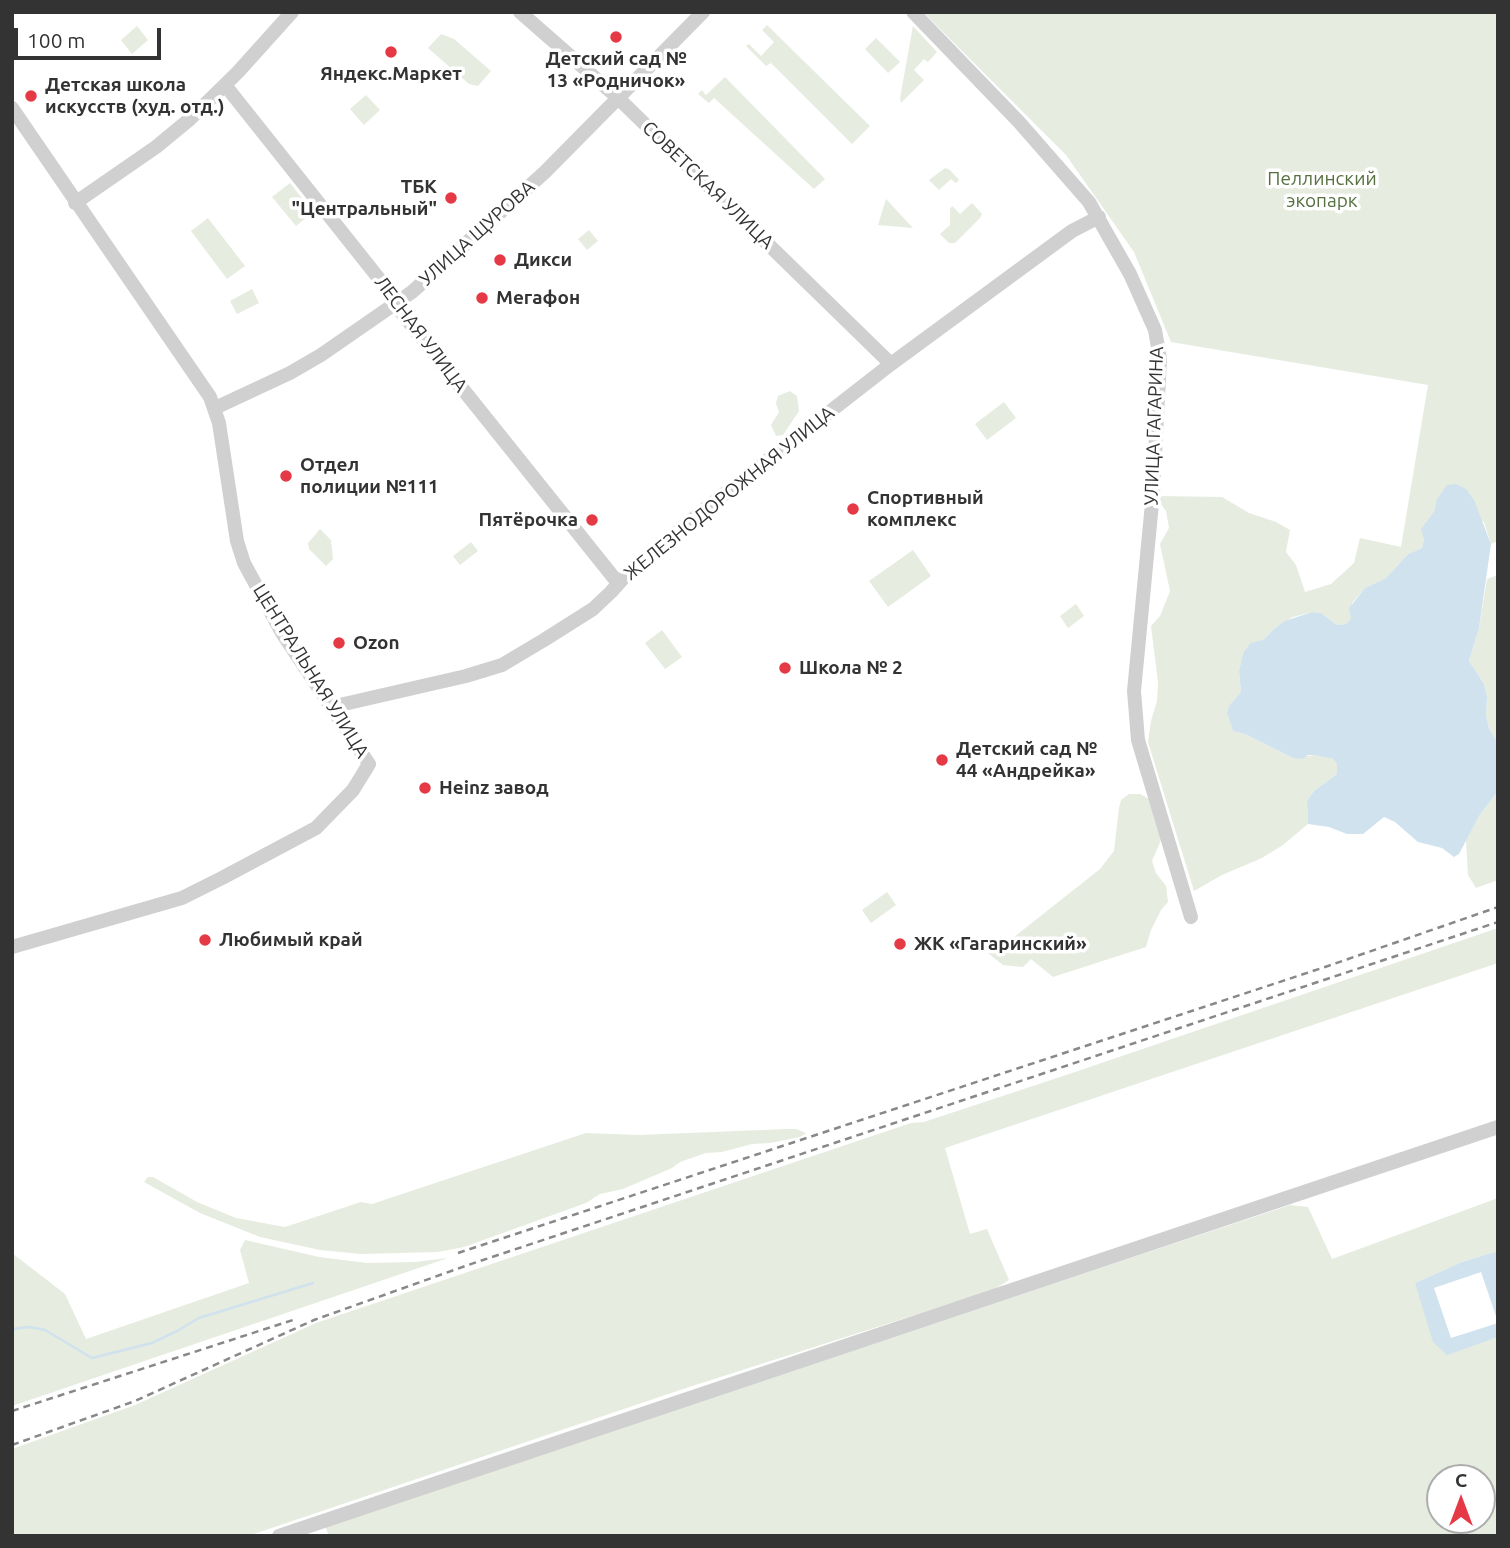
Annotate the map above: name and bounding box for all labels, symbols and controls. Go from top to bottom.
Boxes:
scale bar [18,14,164,58]
text: 100 m [27,28,85,52]
marker: Детский сад № 13 «Родничок» [608,29,624,45]
marker: Яндекс.Маркет [383,44,399,60]
place label: Детский сад № 13 «Родничок» [545,48,687,92]
place label: Яндекс.Маркет [320,63,462,85]
place label: Детская школа искусств (худ. отд.) [45,74,225,118]
marker: Детская школа искусств (худ. отд.) [23,88,39,104]
street label: СОВЕТСКАЯ УЛИЦА [637,116,779,254]
park label: Пеллинский экопарк [1267,168,1377,212]
street label: УЛИЦА ЩУРОВА [415,175,539,291]
place label: ТБК "Центральный" [291,176,437,220]
marker: ТБК "Центральный" [443,190,459,206]
place label: Дикси [514,249,572,271]
marker: Дикси [492,252,508,268]
street label: ЛЕСНАЯ УЛИЦА [370,271,472,397]
place label: Мегафон [496,287,580,309]
marker: Мегафон [474,290,490,306]
street label: УЛИЦА ГАГАРИНА [1140,346,1168,506]
street label: ЖЕЛЕЗНОДОРОЖНАЯ УЛИЦА [619,401,839,585]
place label: Отдел полиции №111 [300,454,439,498]
marker: Отдел полиции №111 [278,468,294,484]
place label: Спортивный комплекс [867,487,984,531]
marker: Спортивный комплекс [845,501,861,517]
place label: Пятёрочка [479,509,578,531]
marker: Пятёрочка [584,512,600,528]
street label: ЦЕНТРАЛЬНАЯ УЛИЦА [248,580,374,762]
place label: Ozon [353,632,400,654]
marker: Ozon [331,635,347,651]
place label: Школа № 2 [799,657,903,679]
marker: Школа № 2 [777,660,793,676]
place label: Детский сад № 44 «Андрейка» [956,738,1097,782]
marker: Детский сад № 44 «Андрейка» [934,752,950,768]
place label: Heinz завод [439,777,549,799]
marker: Heinz завод [417,780,433,796]
place label: Любимый край [219,929,363,951]
marker: Любимый край [197,932,213,948]
place label: ЖК «Гагаринский» [914,933,1087,955]
marker: ЖК «Гагаринский» [892,936,908,952]
north arrow [1426,1464,1496,1534]
text: С [1455,1469,1467,1491]

